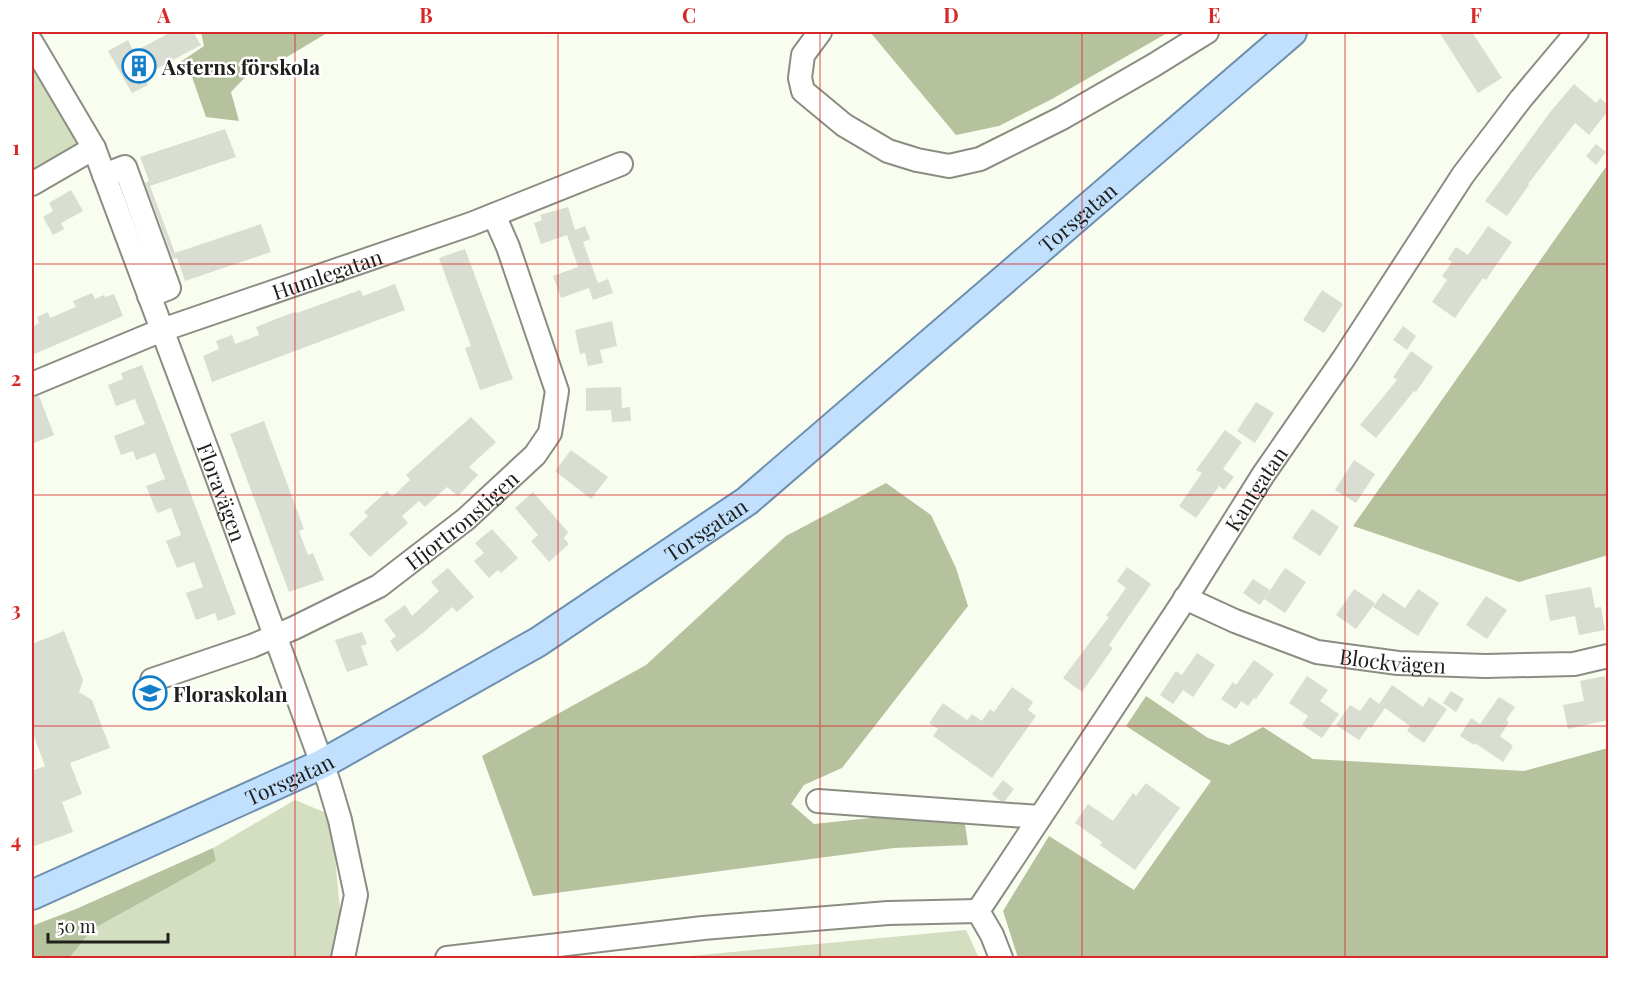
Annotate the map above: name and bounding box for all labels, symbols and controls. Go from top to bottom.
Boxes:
text: A [156,1,171,28]
text: B [419,1,433,28]
text: C [682,1,696,28]
text: D [943,1,959,28]
text: E [1208,1,1220,28]
text: F [1470,1,1482,28]
building icon: Asterns förskola [121,48,157,84]
place label: Asterns förskola [161,52,320,80]
text: 1 [12,133,20,160]
street label: Torsgatan [1032,175,1122,258]
street label: Humlegatan [268,241,386,305]
text: 2 [11,364,21,391]
street label: Floravägen [191,438,254,546]
street label: Kantgatan [1218,440,1293,536]
street label: Hjortronstigen [399,464,524,575]
street label: Torsgatan [658,491,752,567]
text: 3 [11,595,21,622]
street label: Blockvägen [1338,641,1447,679]
school or university icon: Floraskolan [132,675,168,711]
place label: Floraskolan [173,679,288,707]
street label: Torsgatan [240,746,339,811]
text: 4 [11,826,21,853]
scale bar [48,906,168,944]
text: 50 m [57,914,96,938]

